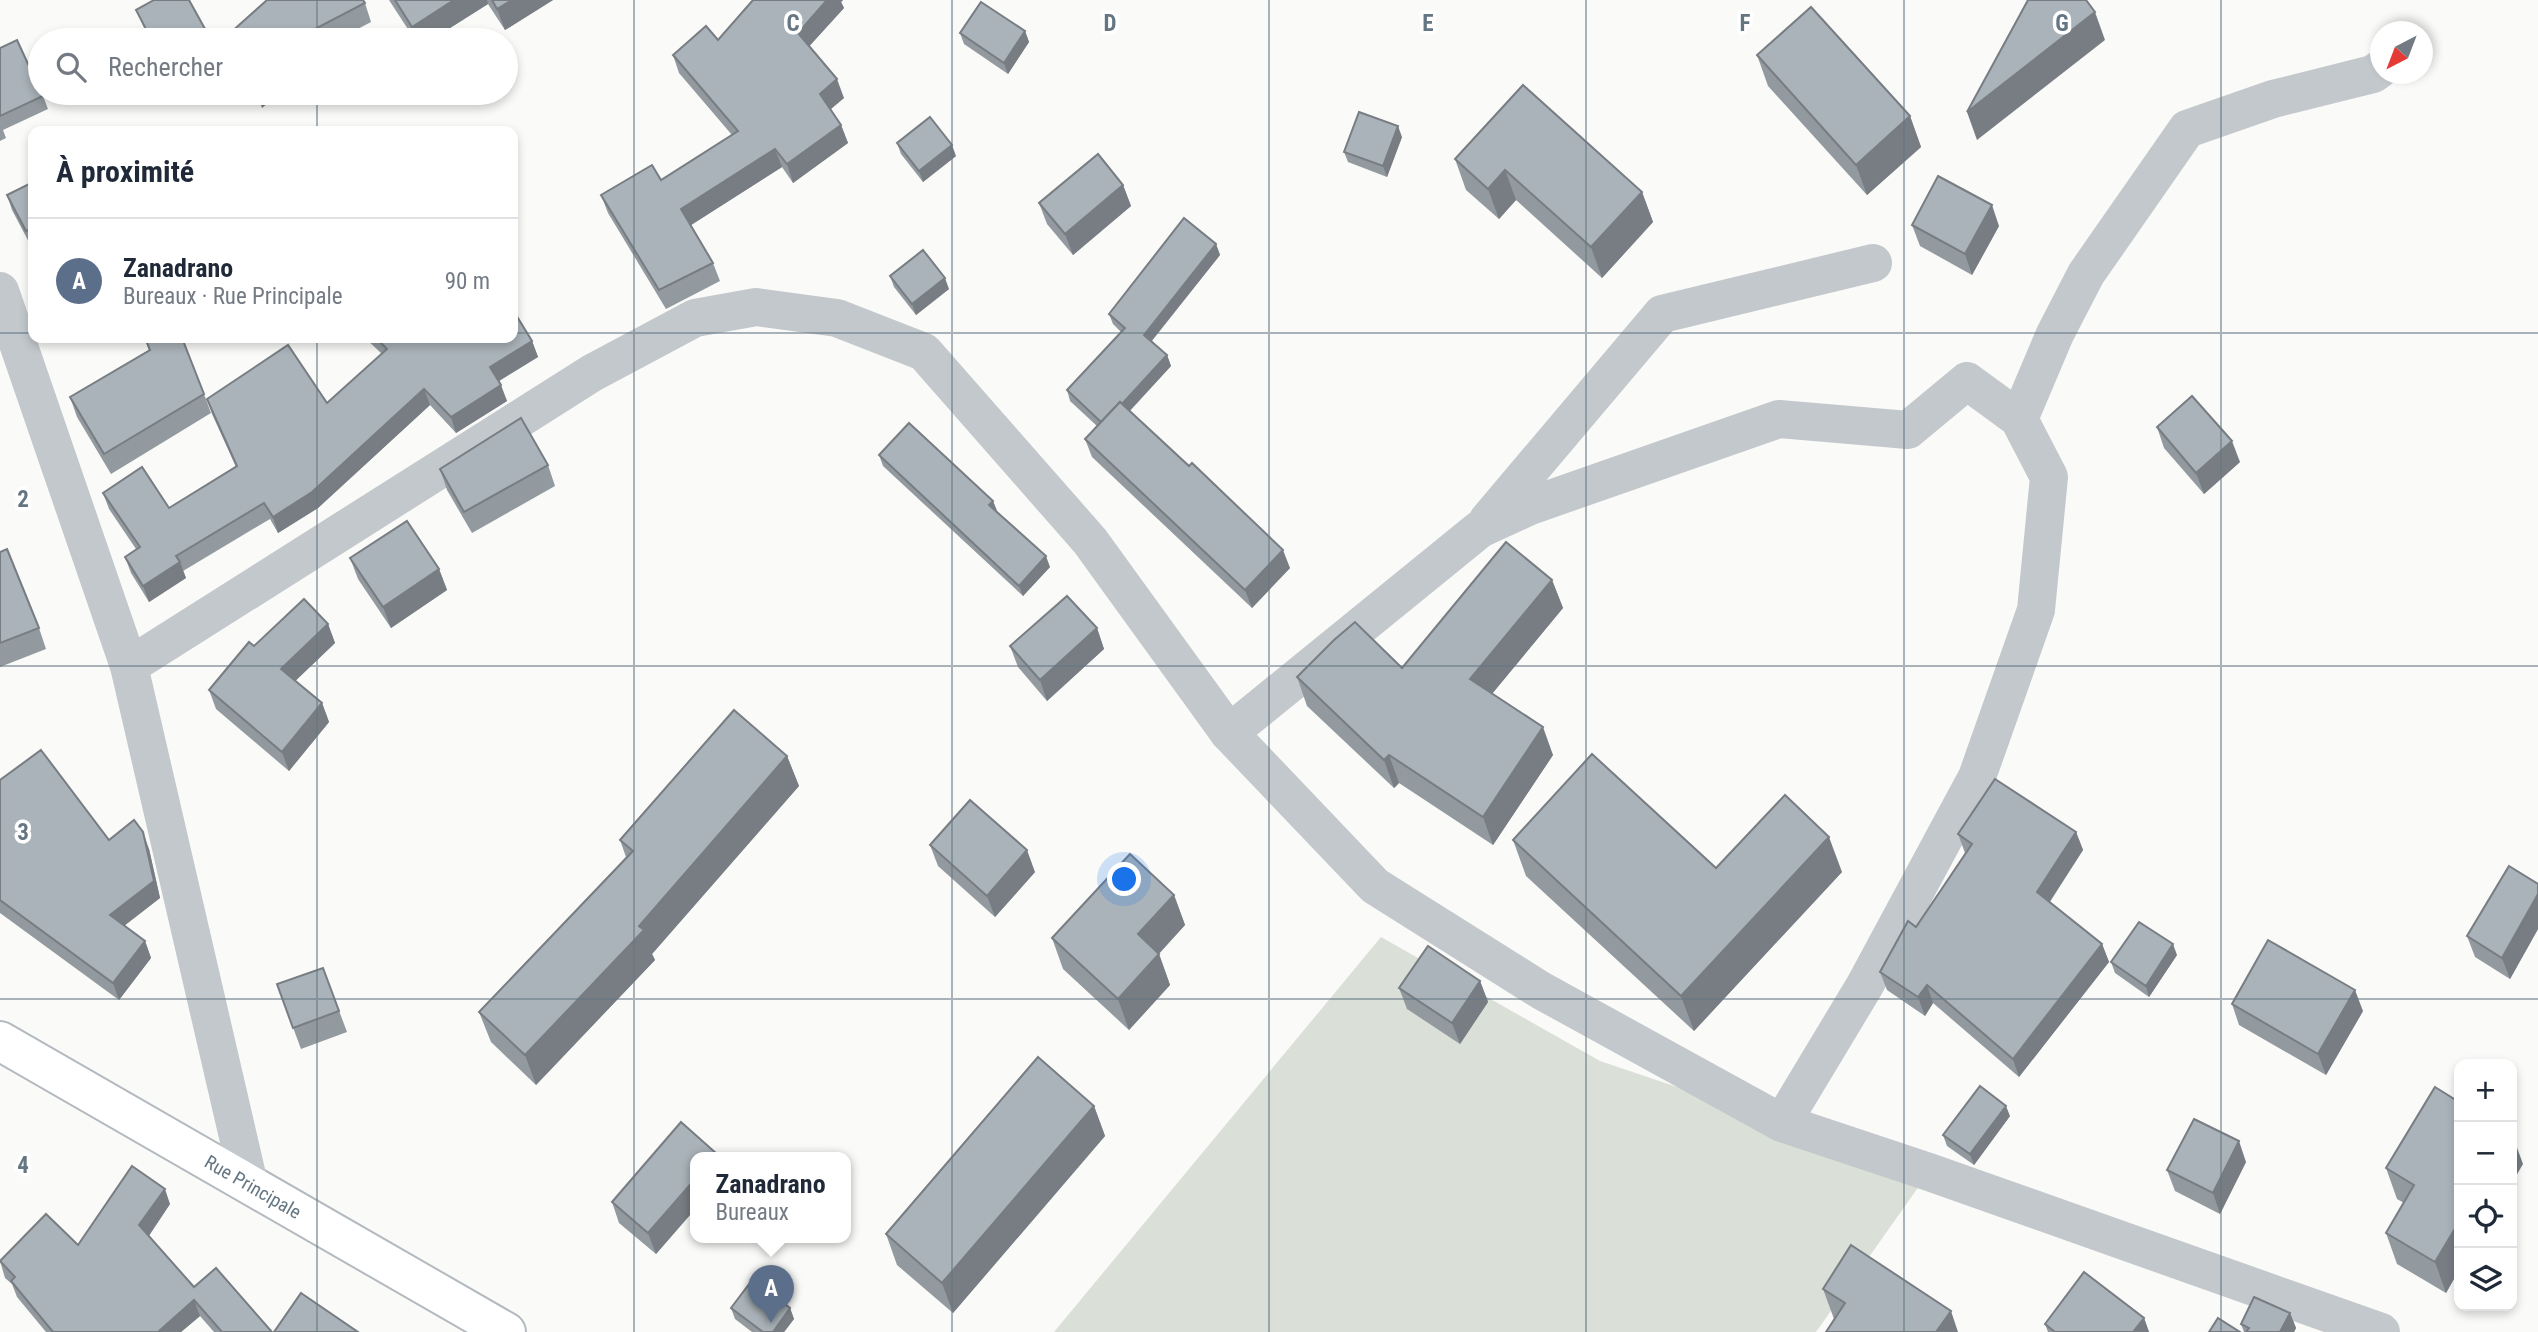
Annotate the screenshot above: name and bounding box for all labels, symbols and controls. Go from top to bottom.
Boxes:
text: C [786,10,800,37]
text: D [1104,10,1117,37]
text: E [1422,10,1434,37]
text: F [1740,10,1751,37]
text: G [2055,10,2069,37]
north arrow [2370,21,2433,84]
search box [28,28,518,105]
icon: search [52,48,90,86]
text: Rechercher [108,52,223,82]
text: À proximité [56,154,194,189]
text: Zanadrano [123,253,233,283]
text: A [72,268,86,295]
text: 90 m [445,268,490,295]
text: Bureaux · Rue Principale [123,283,343,310]
text: 2 [17,486,29,513]
text: 3 [17,819,29,846]
your location [1107,862,1141,896]
map controls [2454,1059,2517,1311]
button: + [2454,1059,2517,1122]
button: − [2454,1122,2517,1185]
street label: Rue Principale [201,1150,305,1223]
text: 4 [17,1152,29,1179]
popup [690,1152,851,1243]
text: Zanadrano [715,1169,826,1199]
button: locate [2454,1185,2517,1248]
text: Bureaux [715,1199,789,1226]
button: layers [2454,1248,2517,1311]
pin: A [748,1265,794,1323]

